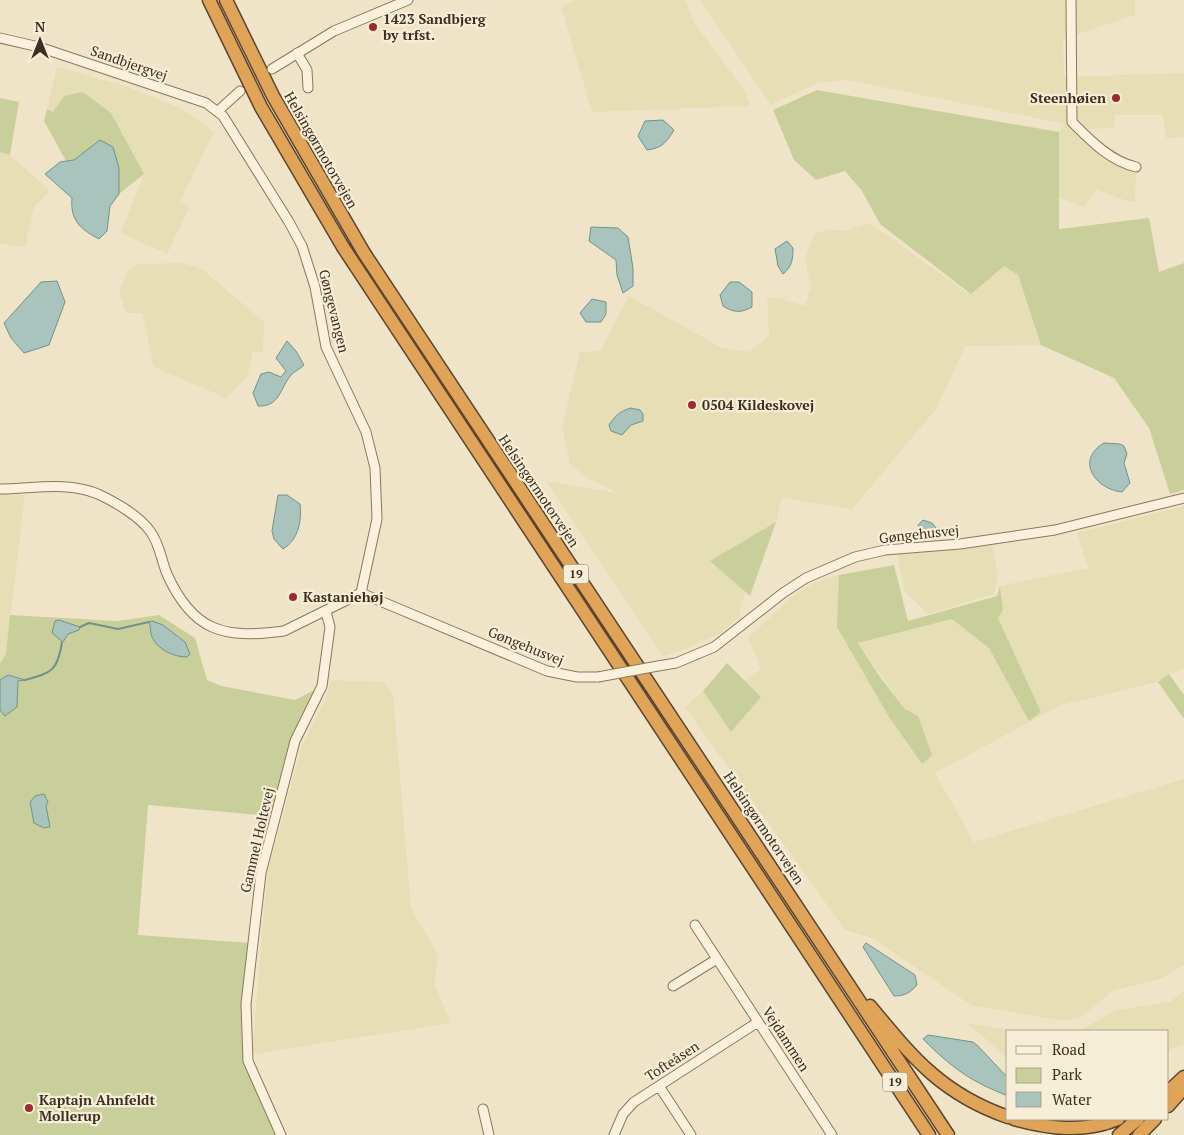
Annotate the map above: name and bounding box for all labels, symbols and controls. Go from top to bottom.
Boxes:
place label: 1423 Sandbjerg by trfst. [382,9,487,44]
north arrow [15,15,65,65]
text: N [35,17,46,36]
marker: 1423 Sandbjerg by trfst. [367,21,379,33]
street label: Sandbjergvej [88,41,170,85]
street label: Helsingørmotorvejen [280,88,363,212]
place label: Steenhøien [1030,88,1106,107]
marker: Steenhøien [1110,92,1122,104]
street label: Gøngevangen [315,267,354,355]
place label: 0504 Kildeskovej [702,395,814,414]
marker: 0504 Kildeskovej [686,399,698,411]
street label: Helsingørmotorvejen [495,431,585,551]
street label: Gøngehusvej [878,520,960,547]
road number: 19 [564,564,588,584]
place label: Kastaniehøj [303,587,383,606]
marker: Kastaniehøj [287,591,299,603]
street label: Gøngehusvej [485,622,567,669]
street label: Helsingørmotorvejen [720,768,810,888]
street label: Gammel Holtevej [235,785,278,894]
street label: Vejdammen [758,1003,815,1075]
legend [1006,1030,1169,1120]
street label: Tofteåsen [641,1036,703,1085]
text: Road [1052,1039,1085,1059]
text: Park [1052,1064,1082,1084]
road number: 19 [882,1072,908,1092]
text: Water [1052,1089,1092,1109]
place label: Kaptajn Ahnfeldt Mollerup [39,1090,155,1125]
marker: Kaptajn Ahnfeldt Mollerup [23,1102,35,1114]

